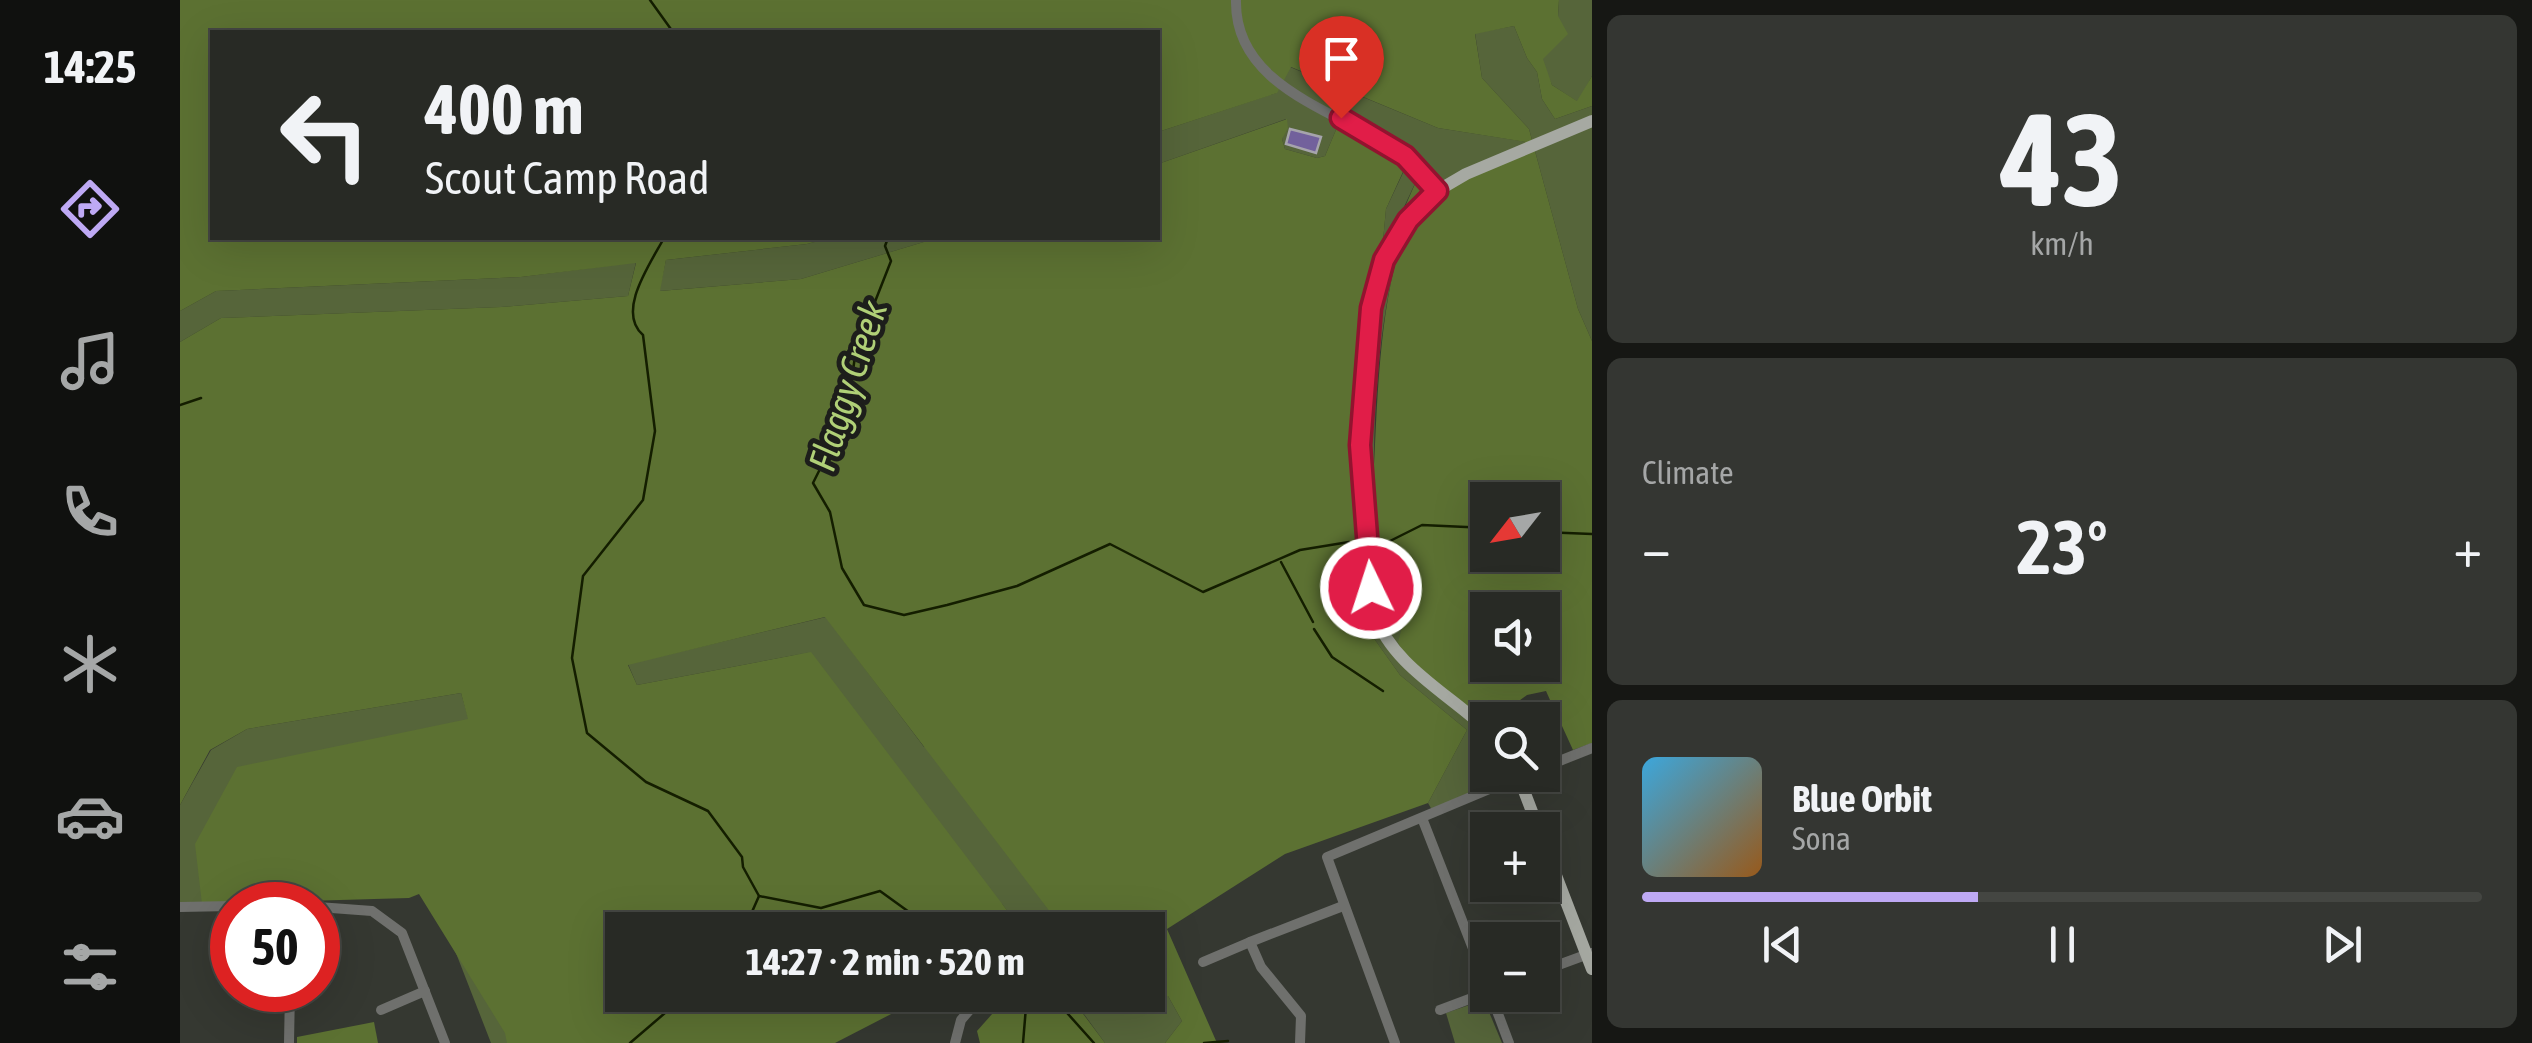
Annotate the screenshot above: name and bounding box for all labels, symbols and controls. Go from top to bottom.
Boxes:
pin [1299,16,1384,119]
icon: arrive [1314,31,1369,86]
text: 14:25 [44,41,136,93]
text: 400 m [425,69,584,149]
icon: left [260,70,390,200]
text: 43 [2001,85,2123,234]
text: Scout Camp Road [425,152,710,204]
icon: directions [55,174,125,244]
text: km/h [2030,225,2094,262]
water label: Flaggy Creek [800,294,896,476]
icon: music [55,326,125,396]
text: Climate [1642,454,1734,491]
icon: phone [55,477,125,547]
north arrow [1470,482,1560,572]
map controls [1470,482,1560,1012]
text: 23° [2016,504,2108,590]
text: − [1642,516,1671,579]
text: + [2453,516,2482,579]
position arrow [1319,536,1423,640]
button: sound [1470,592,1560,682]
icon: climate [55,629,125,699]
button: search [1470,702,1560,792]
text: Blue Orbit [1792,777,1932,820]
icon: car [55,781,125,851]
button: + [1470,812,1560,902]
text: Sona [1792,820,1851,857]
speed limit sign: 50 [210,882,340,1012]
icon: previous [1755,917,1810,972]
icon: pause [2035,917,2090,972]
icon: next [2315,917,2370,972]
button: − [1470,922,1560,1012]
icon: filters [55,932,125,1002]
text: 14:27 · 2 min · 520 m [745,940,1025,983]

